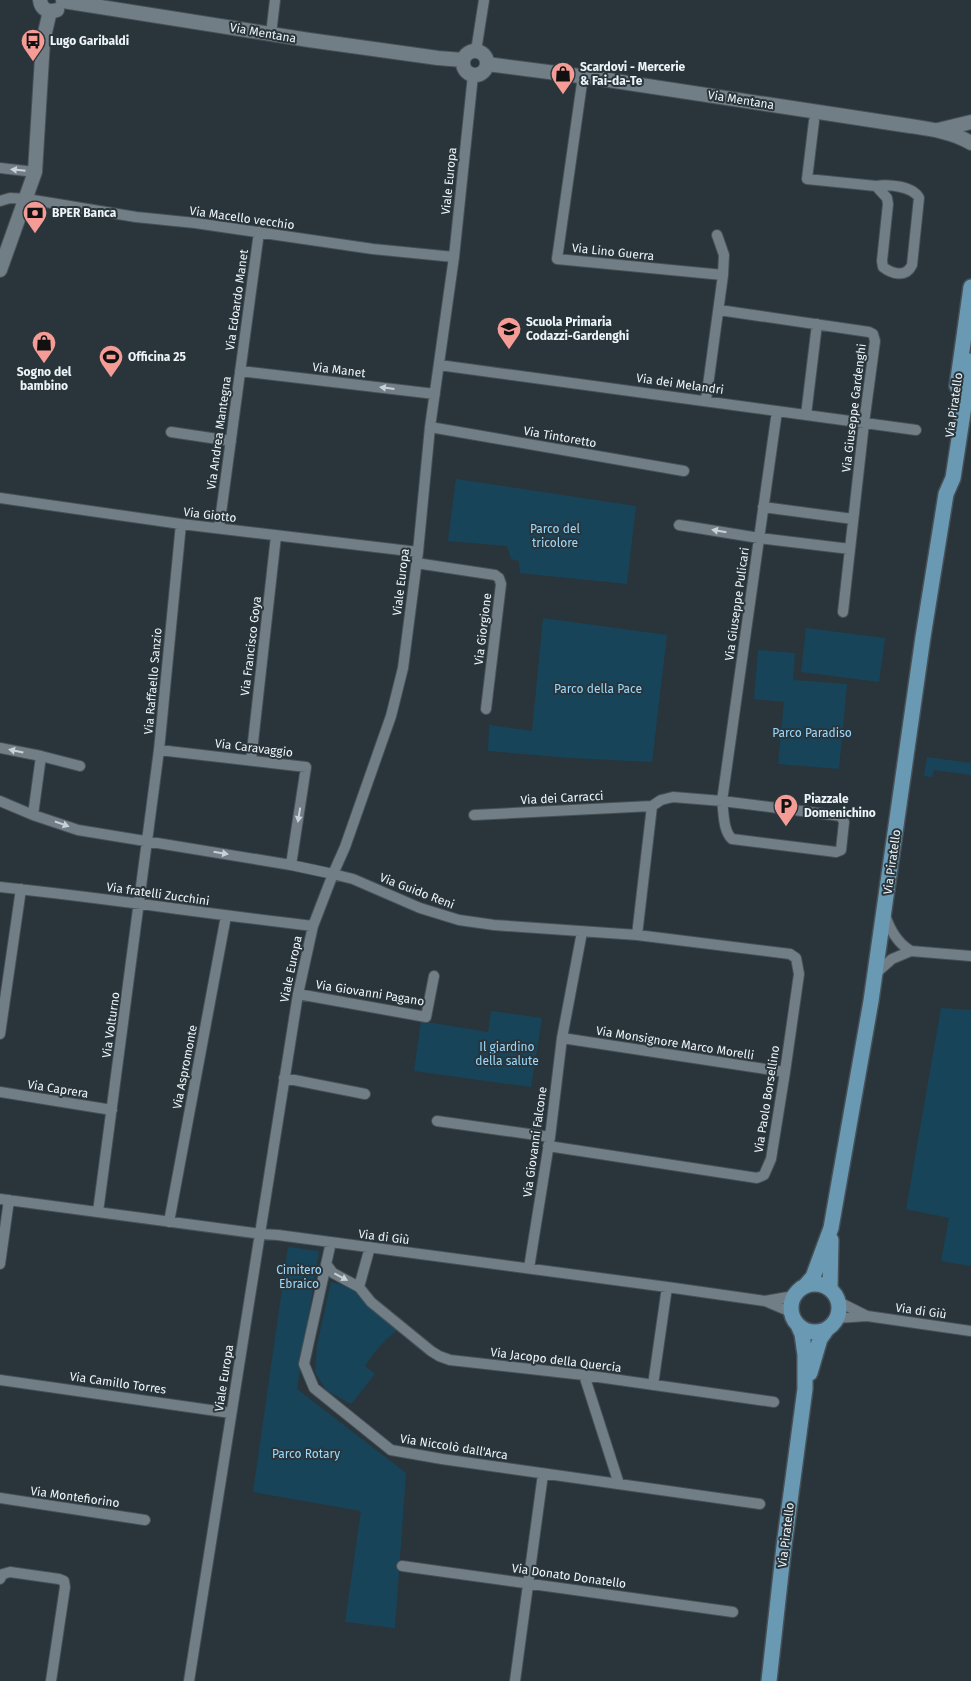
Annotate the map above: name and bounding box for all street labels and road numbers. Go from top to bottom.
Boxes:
street label: Via Mentana [229,20,297,46]
street label: Via Mentana [707,88,775,112]
street label: Viale Europa [439,147,459,215]
street label: Via Macello vecchio [189,204,295,232]
street label: Via Lino Guerra [571,241,655,263]
street label: Via Edoardo Manet [223,248,251,351]
street label: Via Giuseppe Gardenghi [839,343,869,473]
street label: Via Manet [312,360,367,380]
street label: Via dei Melandri [635,371,725,397]
street label: Via Piratello [943,372,965,438]
street label: Via Andrea Mantegna [204,375,234,491]
street label: Via Tintoretto [522,424,598,450]
street label: Via Giotto [183,505,237,525]
street label: Via Giuseppe Pulicari [722,546,752,662]
street label: Viale Europa [390,548,412,616]
street label: Via Giorgione [472,592,494,666]
street label: Via Francisco Goya [238,595,264,697]
street label: Via Raffaello Sanzio [141,627,165,735]
street label: Via Caravaggio [214,736,294,760]
street label: Via dei Carracci [520,789,604,807]
street label: Via Piratello [881,829,903,895]
street label: Via Guido Reni [378,870,456,912]
street label: Via fratelli Zucchini [106,880,210,908]
street label: Viale Europa [277,934,305,1004]
street label: Via Giovanni Pagano [315,977,425,1009]
street label: Via Volturno [99,991,123,1059]
street label: Via Aspromonte [170,1024,200,1110]
street label: Via Monsignore Marco Morelli [595,1024,755,1062]
street label: Via Paolo Borsellino [752,1044,782,1154]
street label: Via Caprera [26,1077,90,1101]
street label: Via Giovanni Falcone [520,1086,550,1198]
street label: Via di Giù [358,1227,410,1247]
street label: Via di Giù [895,1300,947,1322]
street label: Viale Europa [212,1343,236,1413]
street label: Via Jacopo della Quercia [490,1345,622,1375]
street label: Via Camillo Torres [69,1369,168,1397]
street label: Via Niccolò dall'Arca [399,1432,509,1462]
street label: Via Montefiorino [30,1484,120,1510]
street label: Via Piratello [775,1502,797,1568]
street label: Via Donato Donatello [511,1561,627,1591]

